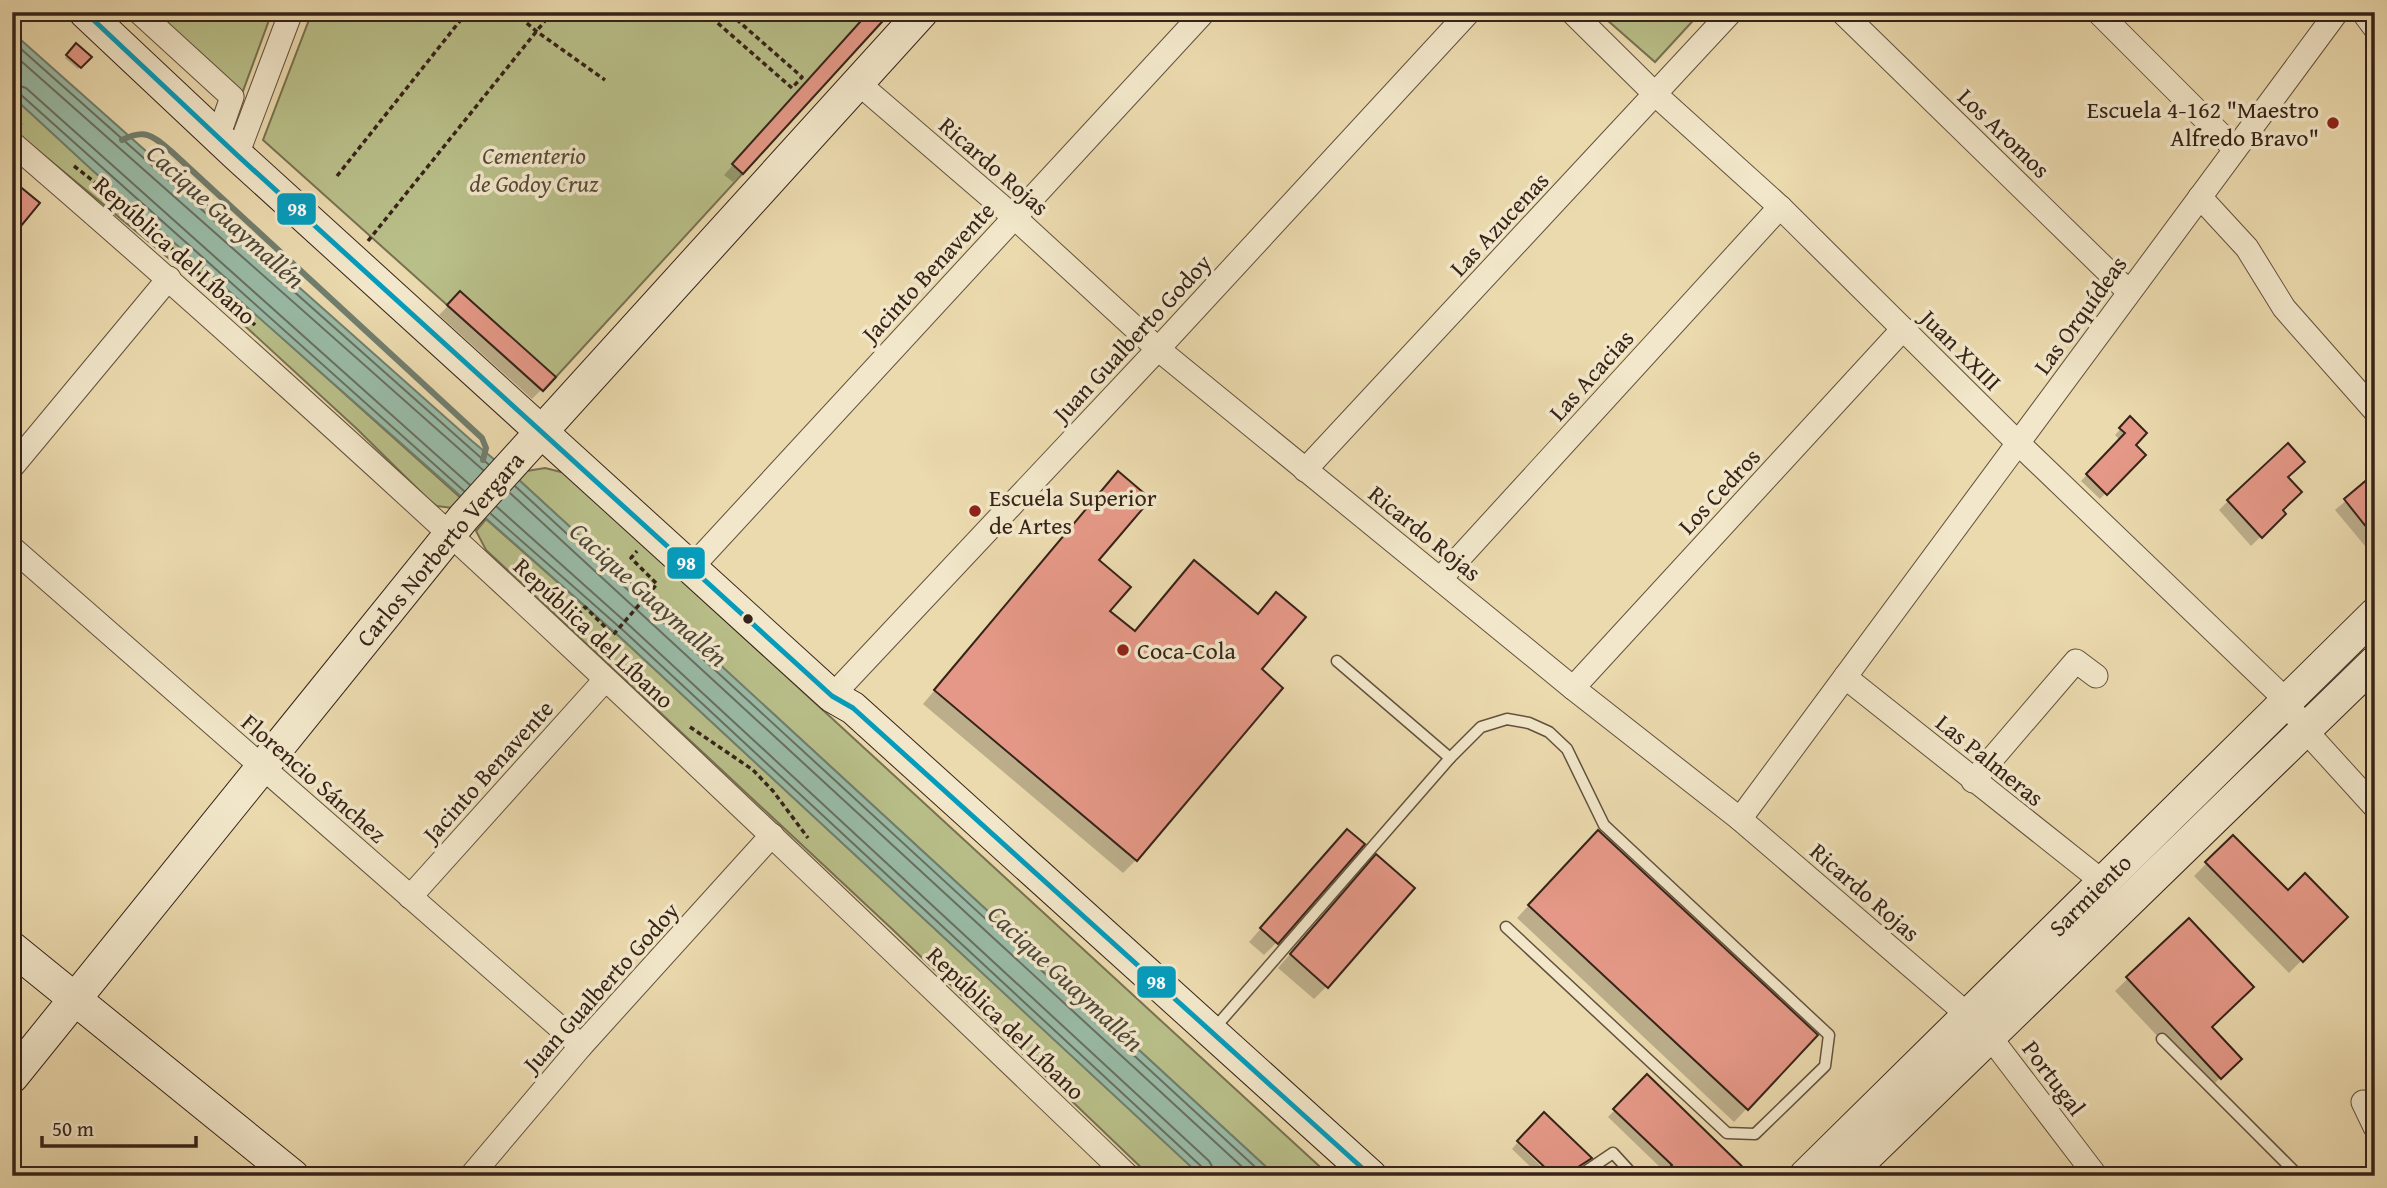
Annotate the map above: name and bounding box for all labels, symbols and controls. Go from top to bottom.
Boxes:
street label: Los Aromos [1950,80,2058,186]
place label: Escuela 4-162 "Maestro Alfredo Bravo" [2087,92,2319,155]
street label: Ricardo Rojas [931,108,1057,224]
marker: Escuela 4-162 "Maestro Alfredo Bravo" [2325,115,2341,131]
water label: Cacique Guaymallén [138,134,314,298]
park label: Cementerio de Godoy Cruz [470,138,599,201]
street label: Las Azucenas [1441,164,1557,284]
street label: República del Líbano [86,167,264,333]
line badge: 98 [276,192,317,226]
street label: Jacinto Benavente [851,194,1002,352]
text: 98 [287,195,307,223]
street label: Juan Gualberto Godoy [1043,246,1219,432]
street label: Las Orquídeas [2025,248,2135,382]
street label: Juan XXIII [1910,299,2010,399]
street label: Las Acacias [1540,321,1642,429]
street label: Los Cedros [1670,440,1768,542]
street label: Carlos Norberto Vergara [348,443,533,654]
street label: Ricardo Rojas [1361,477,1489,589]
place label: Escuela Superior de Artes [989,480,1157,543]
marker: Escuela Superior de Artes [967,503,983,519]
water label: Cacique Guaymallén [561,512,737,676]
line badge: 98 [666,546,706,580]
street label: República del Líbano [506,549,682,717]
text: 98 [676,549,696,577]
unlabelled marker [741,612,755,626]
place label: Coca-Cola [1137,633,1237,668]
marker: Coca-Cola [1115,642,1131,658]
street label: Jacinto Benavente [412,692,562,852]
street label: Florencio Sánchez [234,705,394,851]
street label: Las Palmeras [1928,705,2052,815]
street label: Ricardo Rojas [1802,834,1928,950]
street label: Sarmiento [2041,846,2139,944]
street label: Juan Gualberto Godoy [513,894,687,1082]
water label: Cacique Guaymallén [979,895,1153,1061]
street label: República del Líbano [919,938,1093,1108]
line badge: 98 [1136,965,1177,999]
text: 98 [1146,968,1166,996]
street label: Portugal [2014,1033,2094,1123]
scale bar [42,1104,196,1148]
text: 50 m [52,1113,94,1144]

